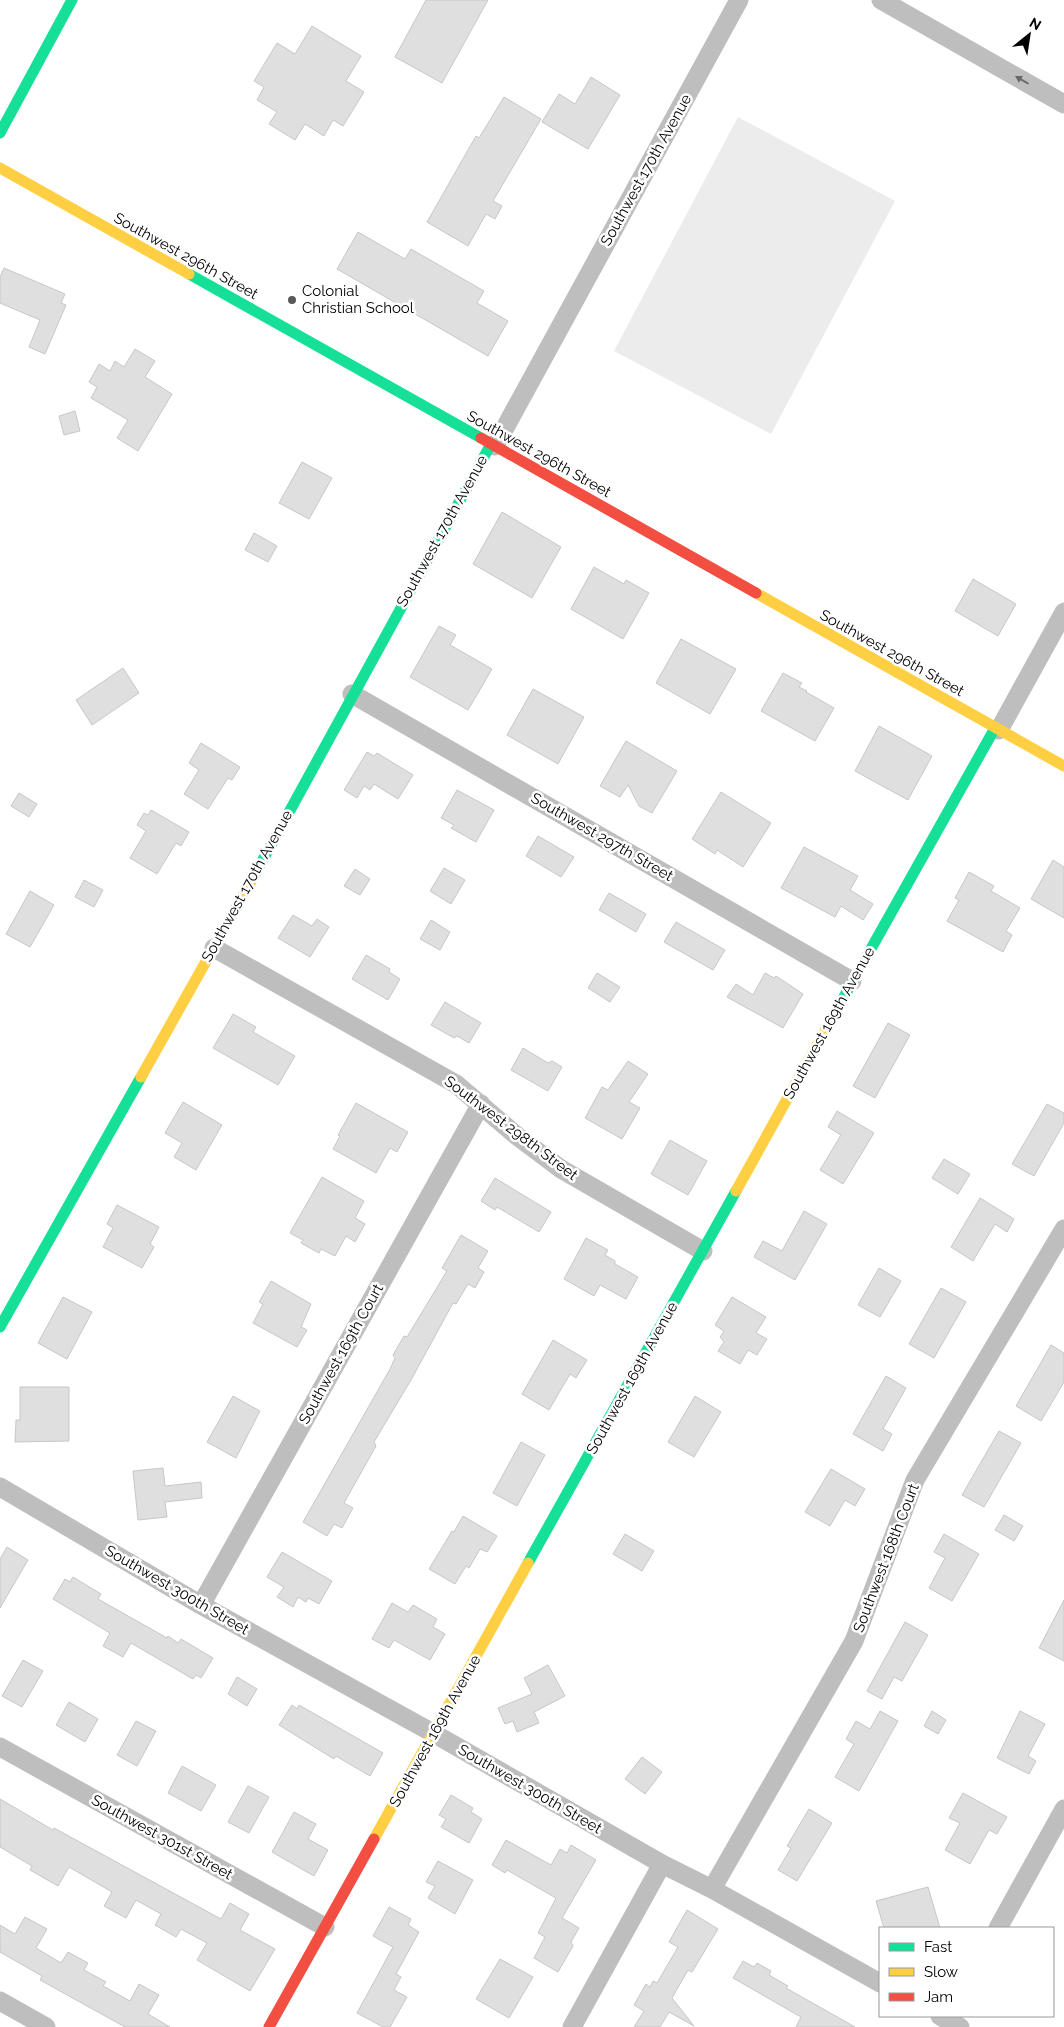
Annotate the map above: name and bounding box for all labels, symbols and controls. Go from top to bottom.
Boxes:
north arrow [1004,10,1054,60]
text: N [1027,14,1044,33]
one-way arrow [1015,76,1028,85]
street label: Southwest 170th Avenue [597,91,695,249]
street label: Southwest 296th Street [111,209,261,303]
place label: Colonial Christian School [302,282,415,317]
marker: Colonial Christian School [286,294,298,306]
street label: Southwest 296th Street [464,407,614,501]
street label: Southwest 170th Avenue [393,452,491,610]
street label: Southwest 296th Street [817,606,967,700]
street label: Southwest 297th Street [528,789,676,885]
street label: Southwest 170th Avenue [198,807,296,965]
street label: Southwest 169th Avenue [780,944,879,1102]
street label: Southwest 298th Street [441,1072,581,1184]
street label: Southwest 169th Court [295,1281,387,1427]
street label: Southwest 169th Avenue [583,1299,682,1457]
street label: Southwest 168th Court [849,1481,923,1635]
street label: Southwest 300th Street [102,1541,252,1639]
street label: Southwest 169th Avenue [386,1652,485,1810]
street label: Southwest 300th Street [455,1740,605,1838]
street label: Southwest 301st Street [88,1791,236,1883]
legend [879,1927,1054,2017]
text: Fast [924,1938,952,1956]
text: Slow [924,1963,958,1981]
text: Jam [924,1988,953,2006]

